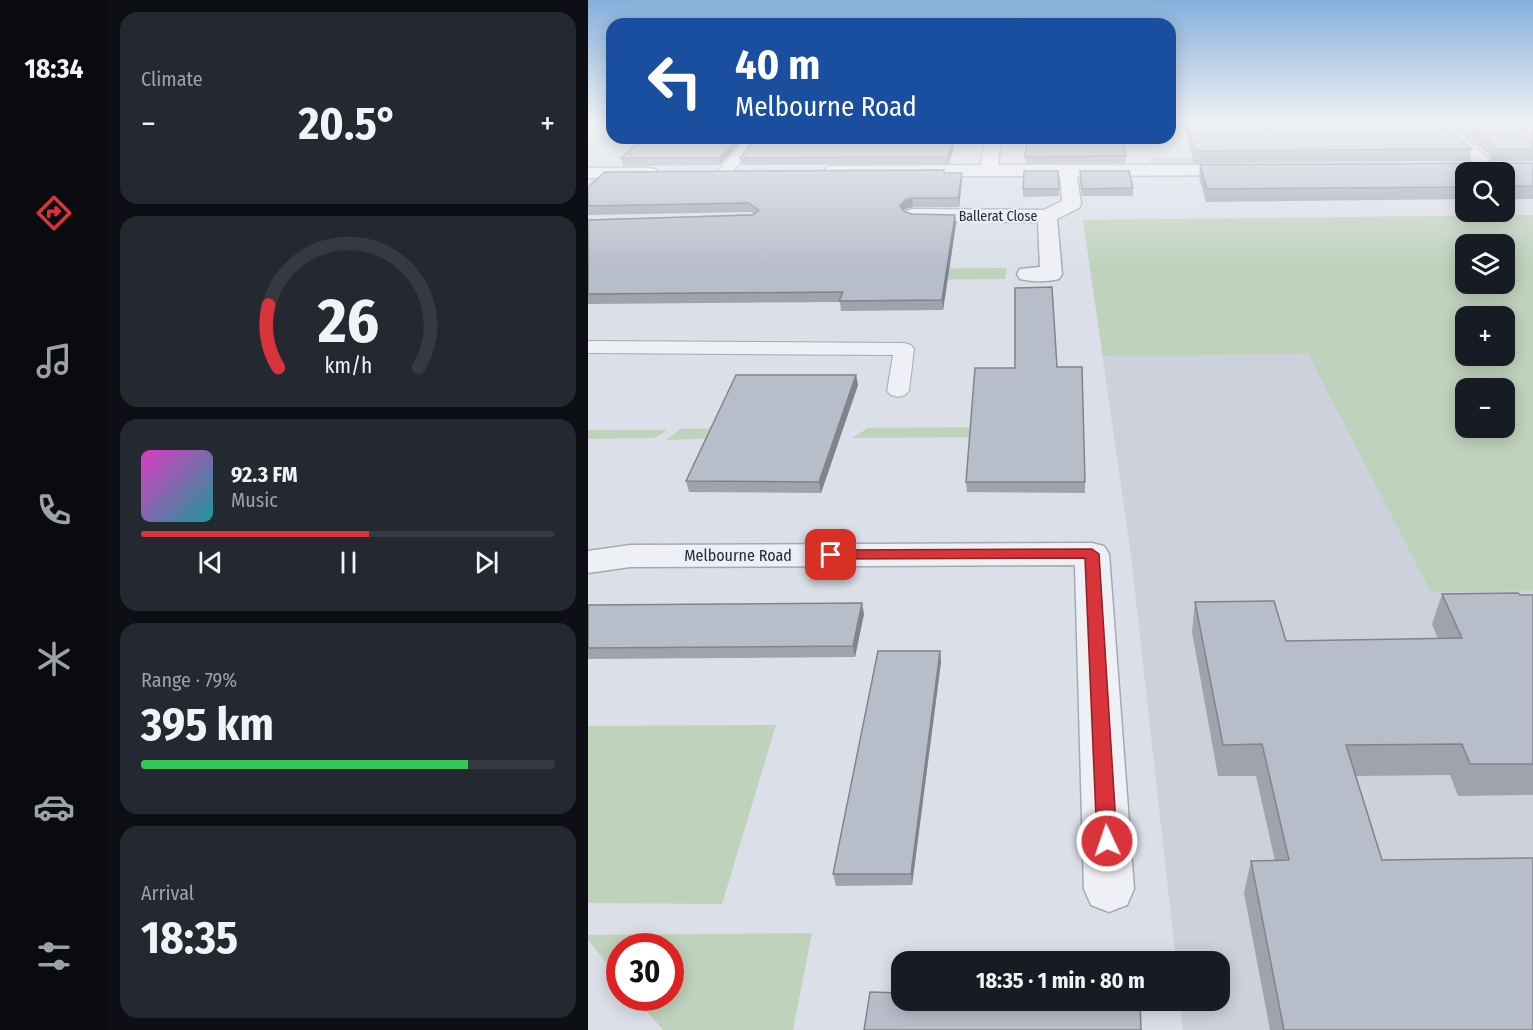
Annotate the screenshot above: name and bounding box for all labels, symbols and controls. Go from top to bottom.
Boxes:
text: 40 m [735,40,820,90]
icon: left [636,42,714,120]
text: 18:34 [25,53,83,85]
text: Climate [141,67,203,91]
text: Melbourne Road [735,91,917,123]
text: 20.5° [298,97,397,151]
text: − [141,104,156,144]
text: + [540,104,555,144]
map controls [1455,162,1515,438]
button: search [1455,162,1515,222]
icon: directions [33,192,75,234]
street label: Ballerat Close [959,208,1037,225]
button: layers [1455,234,1515,294]
text: 26 [316,285,379,360]
button: + [1455,306,1515,366]
icon: music [33,340,75,382]
text: km/h [324,354,372,380]
button: − [1455,378,1515,438]
text: 92.3 FM [231,461,298,488]
text: Music [231,488,278,512]
icon: phone [33,489,75,531]
pin [805,529,856,580]
icon: arrive [814,538,847,571]
icon: previous [194,546,227,579]
icon: pause [332,546,365,579]
icon: next [470,546,503,579]
street label: Melbourne Road [684,546,792,565]
icon: climate [33,638,75,680]
text: Range · 79% [141,668,237,692]
text: 395 km [141,698,274,752]
icon: car [33,786,75,828]
position arrow [1075,809,1139,873]
text: Arrival [141,881,194,905]
text: 18:35 [141,911,238,965]
speed limit sign: 30 [606,933,684,1011]
icon: filters [33,935,75,977]
text: 18:35 · 1 min · 80 m [976,967,1145,994]

